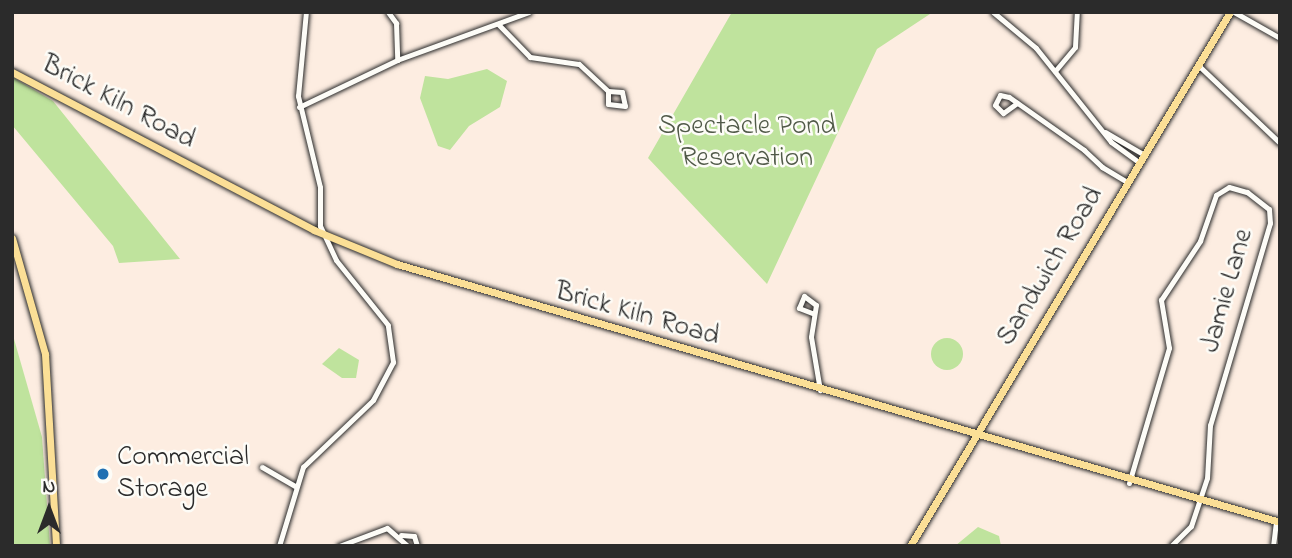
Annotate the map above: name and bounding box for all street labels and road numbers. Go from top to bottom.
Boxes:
street label: Brick Kiln Road [35,48,201,158]
street label: Sandwich Road [990,181,1112,353]
street label: Jamie Lane [1194,225,1262,357]
street label: Brick Kiln Road [551,276,723,354]

